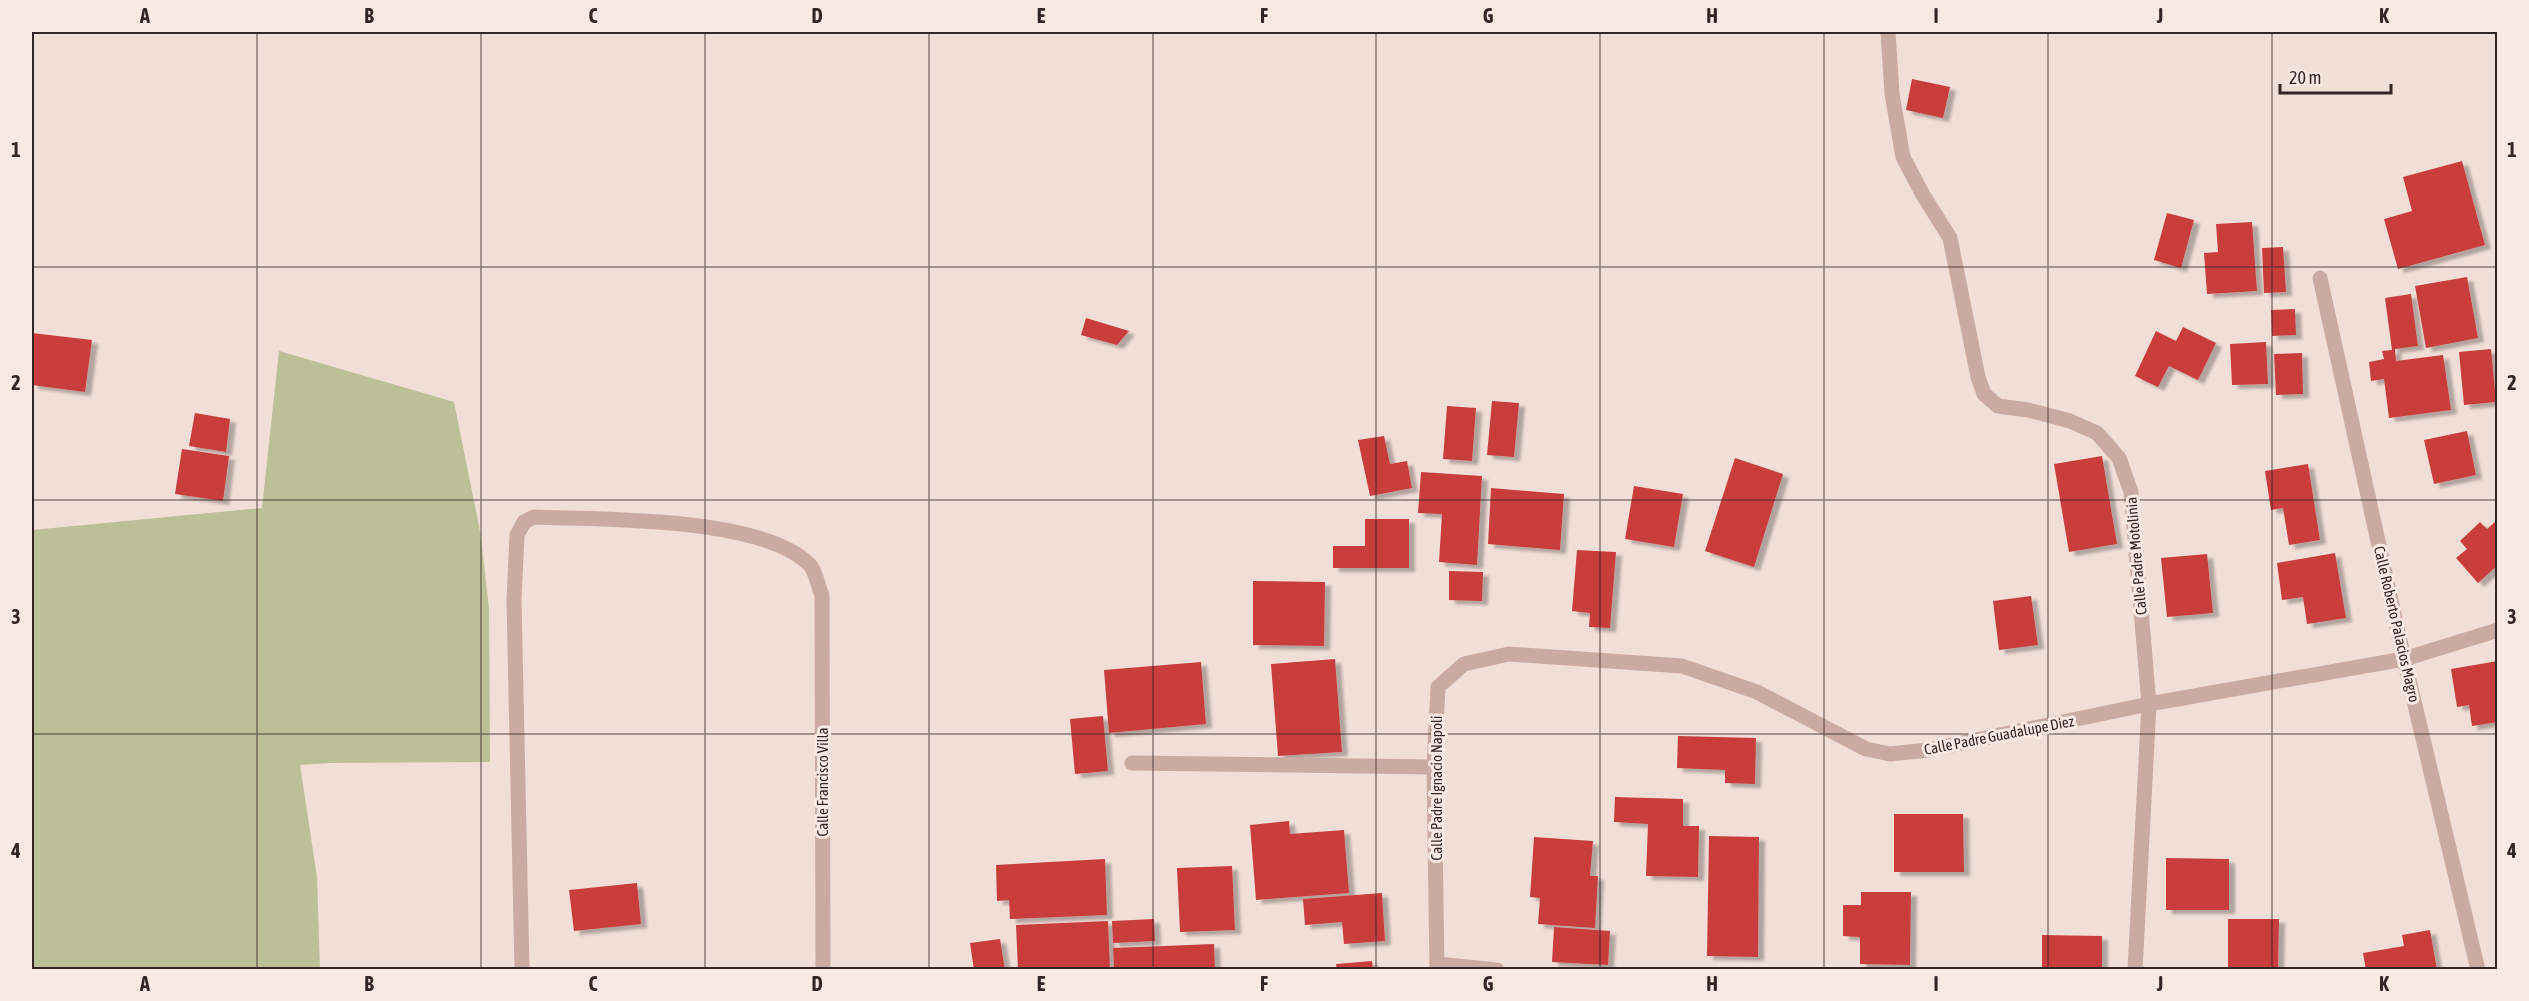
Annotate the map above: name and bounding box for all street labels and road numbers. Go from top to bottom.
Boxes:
street label: Calle Padre Motolinia [2122,496,2150,616]
street label: Calle Roberto Palacios Magro [2371,544,2423,704]
street label: Calle Padre Guadalupe Diez [1923,712,2076,758]
street label: Calle Padre Ignacio Napoli [1428,716,1445,860]
street label: Calle Francisco Villa [814,727,831,837]

